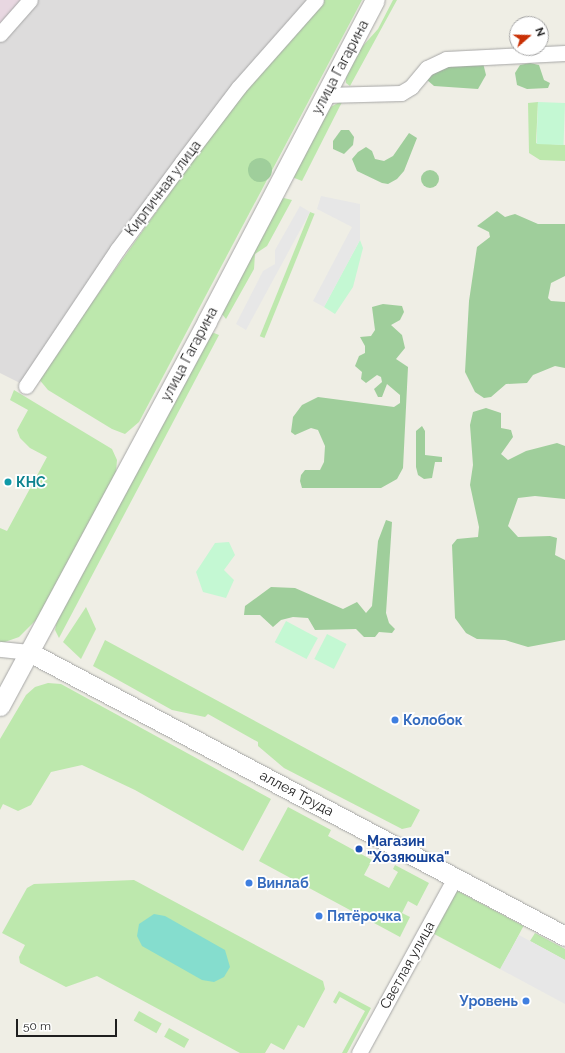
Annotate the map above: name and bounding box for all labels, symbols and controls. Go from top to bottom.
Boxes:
north arrow [509,16,549,56]
street label: улица Гагарина [308,17,372,117]
text: N [532,26,547,38]
street label: Кирпичная улица [122,137,204,239]
street label: улица Гагарина [157,304,221,404]
place label: КНС [16,474,46,490]
marker: КНС [3,477,13,487]
place label: Колобок [403,712,463,728]
marker: Колобок [390,715,400,725]
street label: аллея Труда [257,766,337,820]
place label: Магазин "Хозяюшка" [367,833,450,866]
marker: Магазин "Хозяюшка" [354,844,364,854]
place label: Винлаб [257,875,309,891]
marker: Винлаб [244,878,254,888]
place label: Пятёрочка [327,908,401,924]
marker: Пятёрочка [314,911,324,921]
street label: Светлая улица [376,918,438,1012]
place label: Уровень [460,993,518,1009]
marker: Уровень [521,996,531,1006]
scale bar [18,1011,119,1037]
text: 50 m [23,1019,51,1033]

